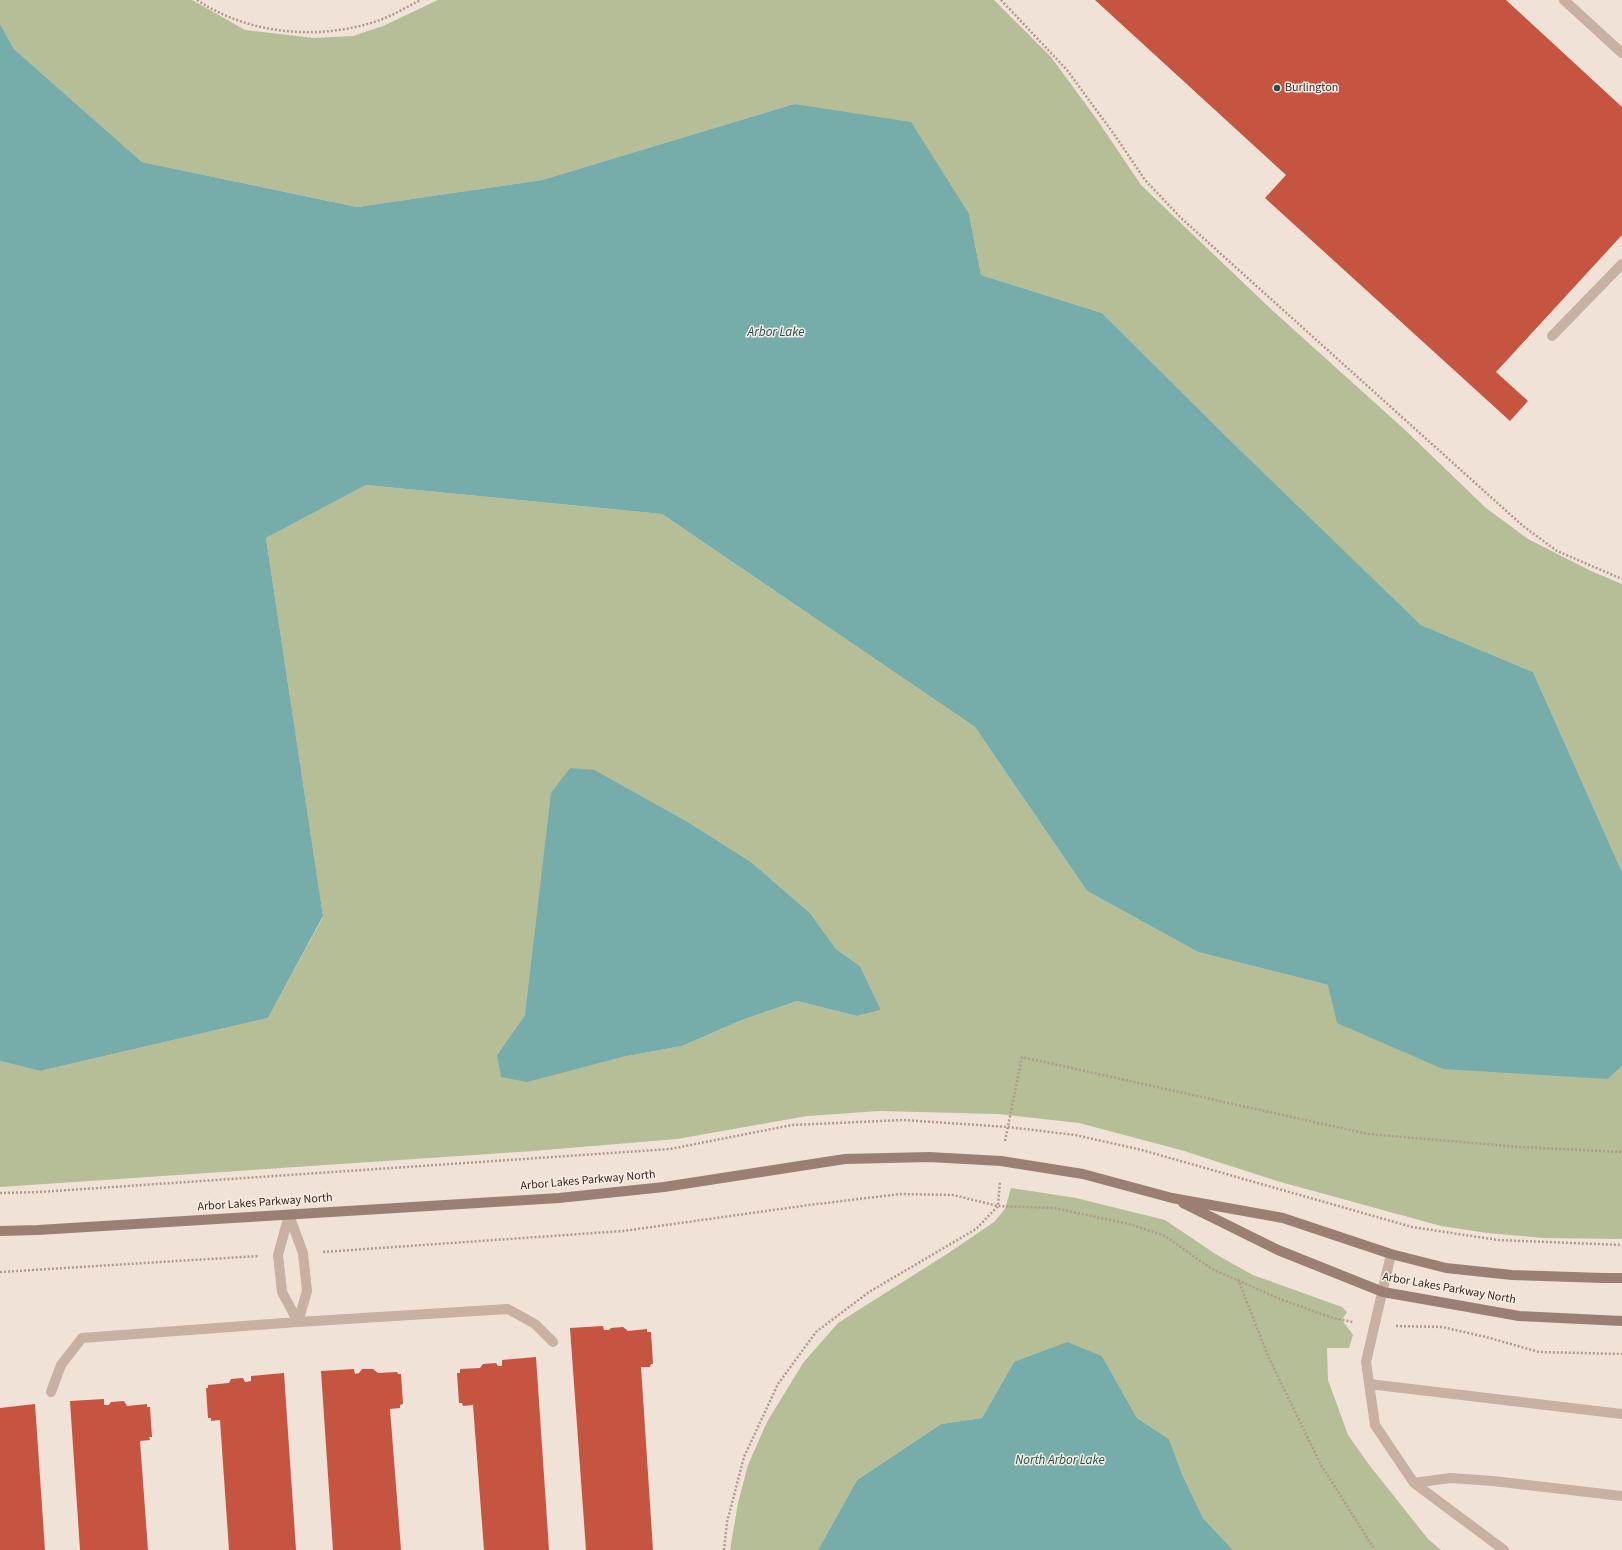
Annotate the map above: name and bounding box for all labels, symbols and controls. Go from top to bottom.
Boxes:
place label: Burlington [1285,81,1338,95]
marker: Burlington [1272,83,1282,93]
water label: Arbor Lake [748,325,804,341]
street label: Arbor Lakes Parkway North [520,1168,656,1194]
street label: Arbor Lakes Parkway North [197,1191,333,1215]
street label: Arbor Lakes Parkway North [1381,1270,1517,1308]
water label: North Arbor Lake [1015,1453,1105,1469]

